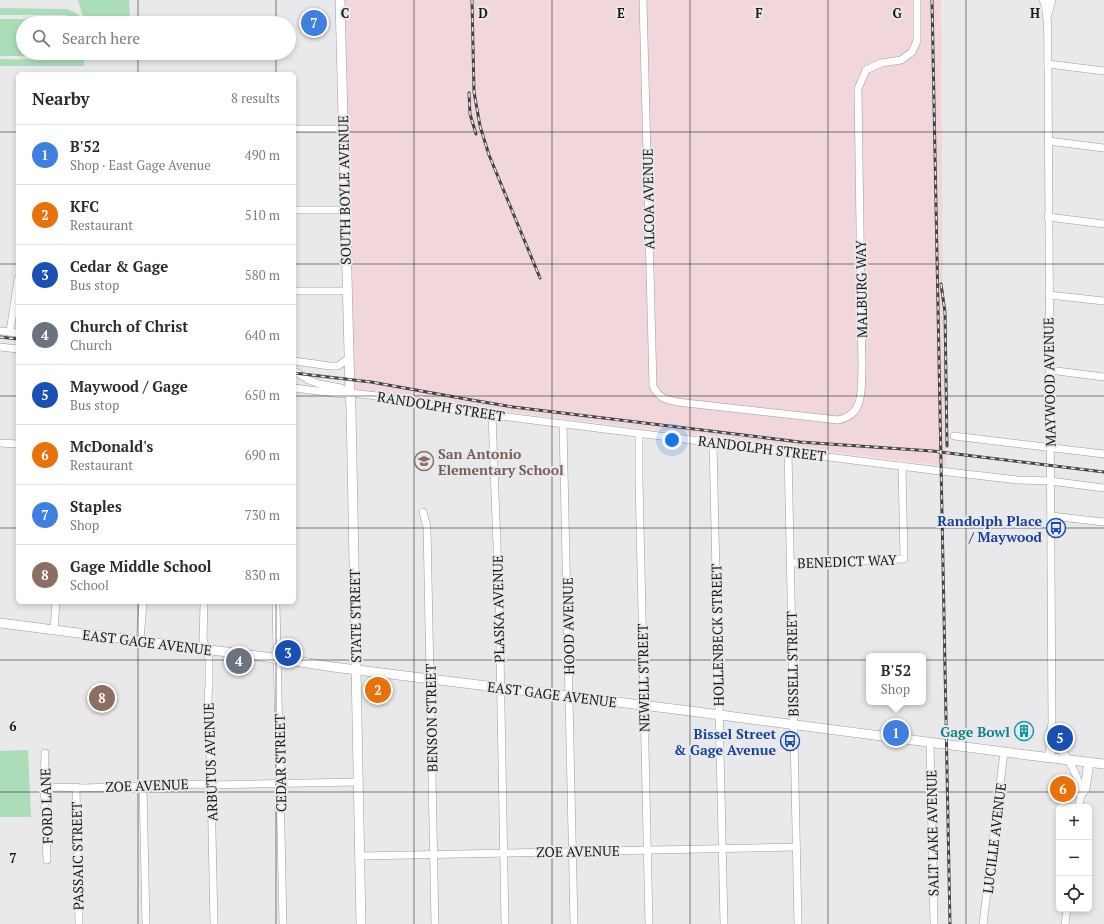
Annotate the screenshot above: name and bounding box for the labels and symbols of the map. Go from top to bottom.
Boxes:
text: C [341,4,349,22]
text: D [478,4,488,22]
text: E [617,4,625,22]
text: F [755,4,763,22]
text: G [892,4,902,22]
text: H [1030,4,1040,22]
pin: 7 [301,8,327,38]
street label: SOUTH BOYLE AVENUE [333,115,355,265]
street label: ALCOA AVENUE [638,148,658,250]
street label: MALBURG WAY [851,239,871,338]
street label: MAYWOOD AVENUE [1038,317,1060,447]
street label: RANDOLPH STREET [376,387,506,425]
your location [662,430,682,450]
street label: RANDOLPH STREET [697,431,827,465]
place label: San Antonio Elementary School [438,444,564,479]
school or university icon: San Antonio Elementary School [413,450,435,472]
place label: Randolph Place / Maywood [937,511,1043,546]
bus stop icon: Randolph Place / Maywood [1045,517,1067,539]
street label: BENEDICT WAY [797,550,898,572]
street label: PLASKA AVENUE [488,555,508,663]
street label: HOLLENBECK STREET [706,563,728,706]
street label: STATE STREET [345,569,365,663]
street label: HOOD AVENUE [558,577,578,675]
street label: BISSELL STREET [782,611,802,717]
street label: NEWELL STREET [633,623,653,732]
street label: EAST GAGE AVENUE [81,625,213,659]
pin: 3 [275,638,301,668]
pin: 4 [226,646,252,676]
street label: BENSON STREET [421,663,441,772]
pin: 2 [365,675,391,705]
street label: EAST GAGE AVENUE [486,677,618,711]
pin: 8 [89,683,115,713]
street label: ARBUTUS AVENUE [198,702,222,822]
street label: CEDAR STREET [270,713,290,812]
text: 6 [9,717,17,735]
pin: 1 [883,718,909,748]
building icon: Gage Bowl [1013,720,1035,742]
place label: Gage Bowl [940,722,1010,741]
pin: 5 [1047,723,1073,753]
place label: Bissel Street & Gage Avenue [674,724,776,759]
bus stop icon: Bissel Street & Gage Avenue [779,730,801,752]
street label: FORD LANE [35,768,57,844]
street label: SALT LAKE AVENUE [921,769,943,897]
street label: ZOE AVENUE [105,774,189,796]
pin: 6 [1050,774,1076,804]
street label: LUCILLE AVENUE [978,782,1010,894]
street label: PASSAIC STREET [67,801,87,911]
street label: ZOE AVENUE [536,841,620,861]
text: 7 [9,849,17,867]

